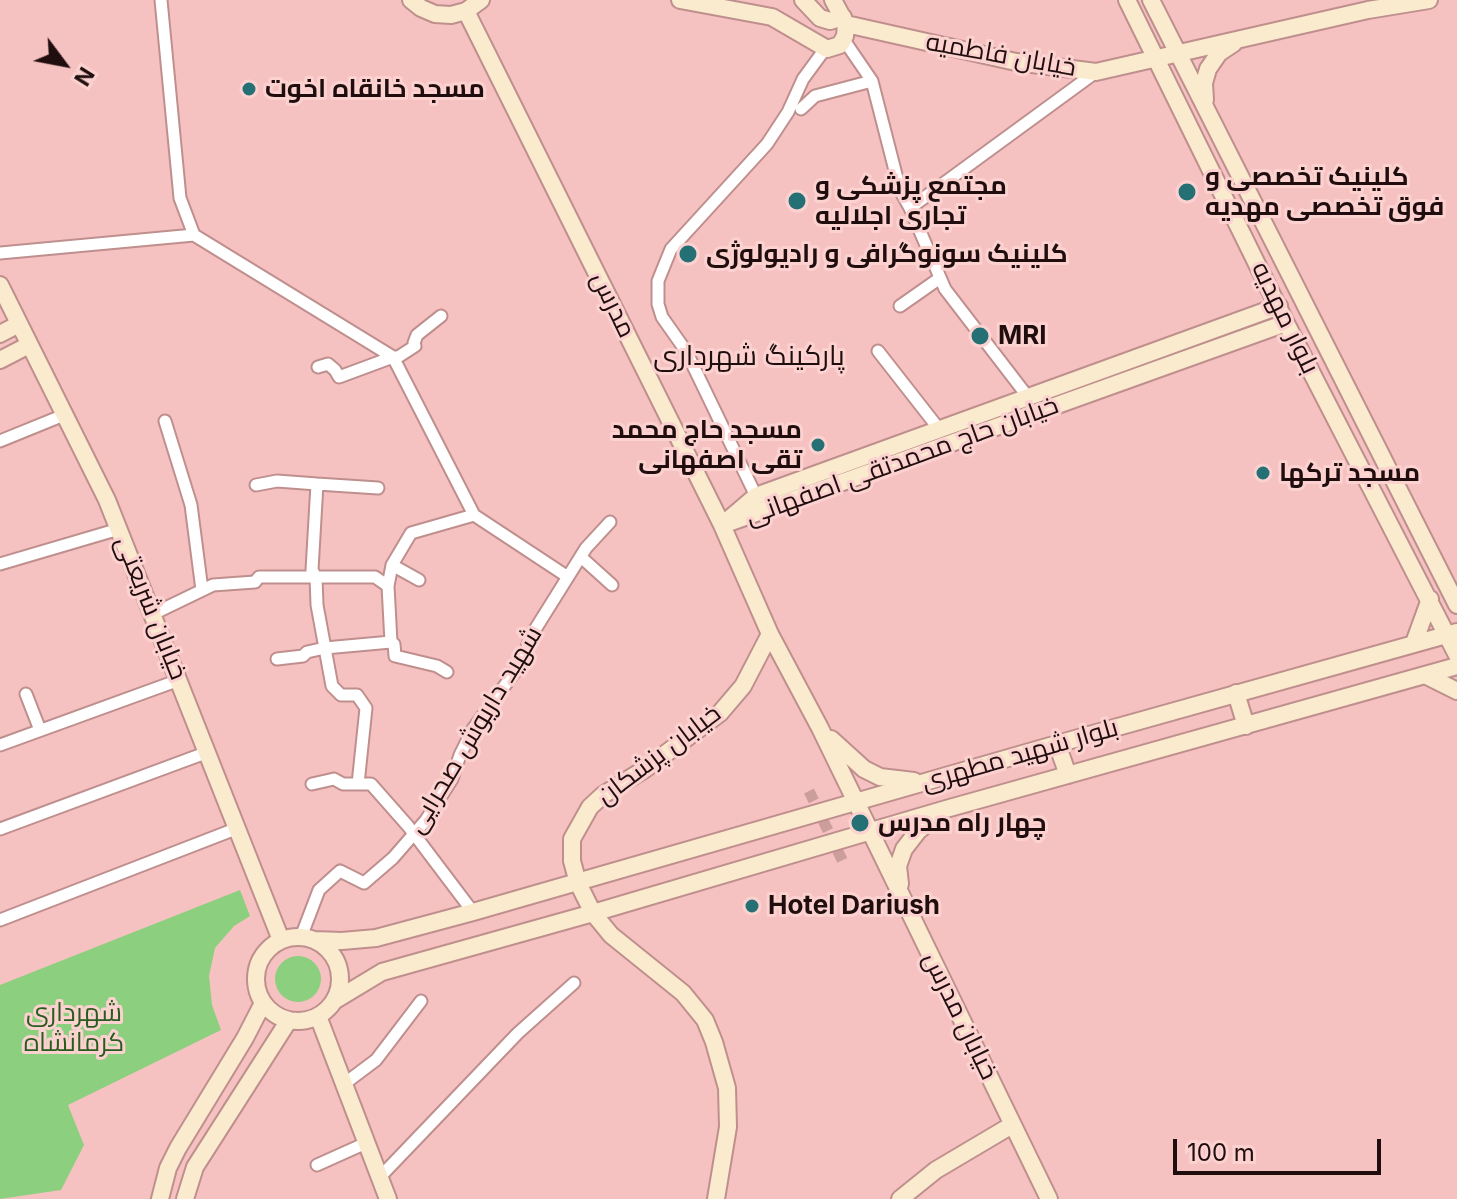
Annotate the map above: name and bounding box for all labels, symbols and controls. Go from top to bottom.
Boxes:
north arrow [24,24,104,104]
street label: خیابان فاطمیه [923,26,1079,84]
text: N [69,63,100,91]
place label: مسجد خانقاه اخوت [265,73,485,105]
marker: مسجد خانقاه اخوت [240,80,258,98]
place label: کلینیک تخصصی و فوق تخصصی مهدیه [1205,161,1444,222]
place label: مجتمع پزشکی و تجاری اجلالیه [815,170,1007,232]
marker: کلینیک تخصصی و فوق تخصصی مهدیه [1176,181,1198,203]
marker: مجتمع پزشکی و تجاری اجلالیه [786,190,808,212]
place label: کلینیک سونوگرافی و رادیولوژی [706,238,1068,270]
marker: کلینیک سونوگرافی و رادیولوژی [677,243,699,265]
street label: بلوار مهدیه [1244,257,1326,379]
street label: مدرس [584,267,642,343]
place label: MRI [998,320,1047,352]
marker: MRI [969,325,991,347]
district label: پارکینگ شهرداری [653,340,845,374]
street label: خیابان حاج محمدتقی اصفهانی [741,390,1063,532]
place label: مسجد حاج محمد تقی اصفهانی [612,414,802,476]
marker: مسجد حاج محمد تقی اصفهانی [809,436,827,454]
place label: مسجد ترکها [1279,457,1420,489]
marker: مسجد ترکها [1254,464,1272,482]
street label: خیابان شریعتی [108,532,194,684]
street label: شهید داریوش صحرایی [401,621,549,839]
street label: خیابان پزشکان [591,698,727,812]
street label: بلوار شهید مطهری [918,712,1122,798]
place label: چهار راه مدرس [878,807,1046,839]
marker: چهار راه مدرس [849,812,871,834]
place label: Hotel Dariush [768,890,940,922]
marker: Hotel Dariush [743,897,761,915]
street label: خیابان مدرس [916,947,1004,1085]
park label: شهرداری کرمانشاه [24,997,124,1058]
scale bar [1177,1123,1385,1173]
text: 100 m [1187,1138,1255,1167]

